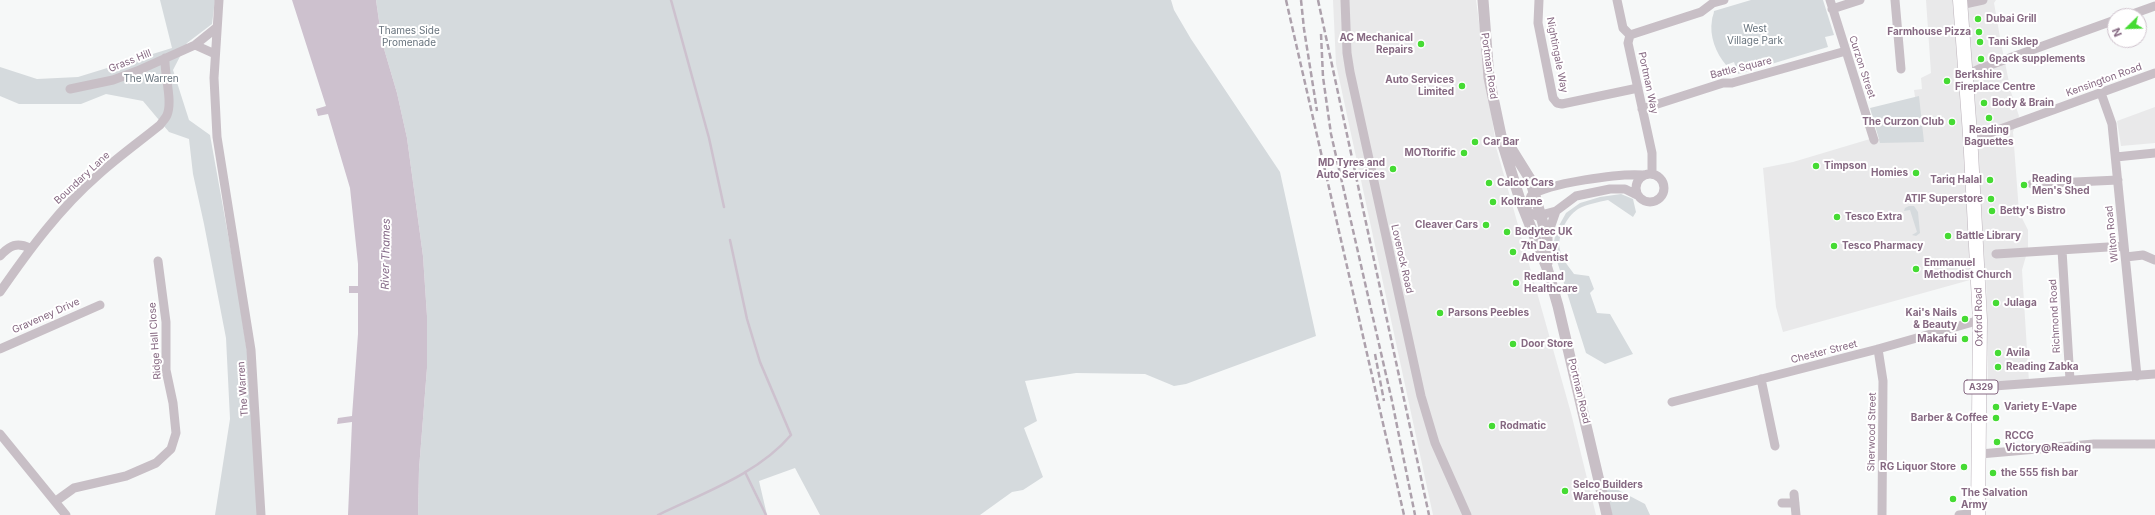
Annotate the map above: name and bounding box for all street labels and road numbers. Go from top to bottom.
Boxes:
street label: Nightingale Way [1544,16,1570,94]
street label: Portman Road [1478,32,1500,100]
street label: Curzon Street [1846,34,1878,100]
street label: Grass Hill [107,47,153,75]
street label: Portman Way [1636,51,1660,115]
street label: Battle Square [1709,55,1773,81]
street label: Kensington Road [2064,61,2144,99]
street label: Boundary Lane [52,149,112,207]
street label: Wilton Road [2103,205,2121,263]
street label: Loverock Road [1388,223,1416,295]
street label: Richmond Road [2047,279,2063,353]
street label: Oxford Road [1972,287,1986,347]
street label: Graveney Drive [10,296,82,336]
street label: Ridge Hall Close [146,302,164,380]
street label: Chester Street [1789,338,1859,366]
street label: Portman Road [1566,357,1592,425]
street label: The Warren [235,361,251,417]
road number: A329 [1964,380,1998,394]
street label: Sherwood Street [1865,392,1879,472]

